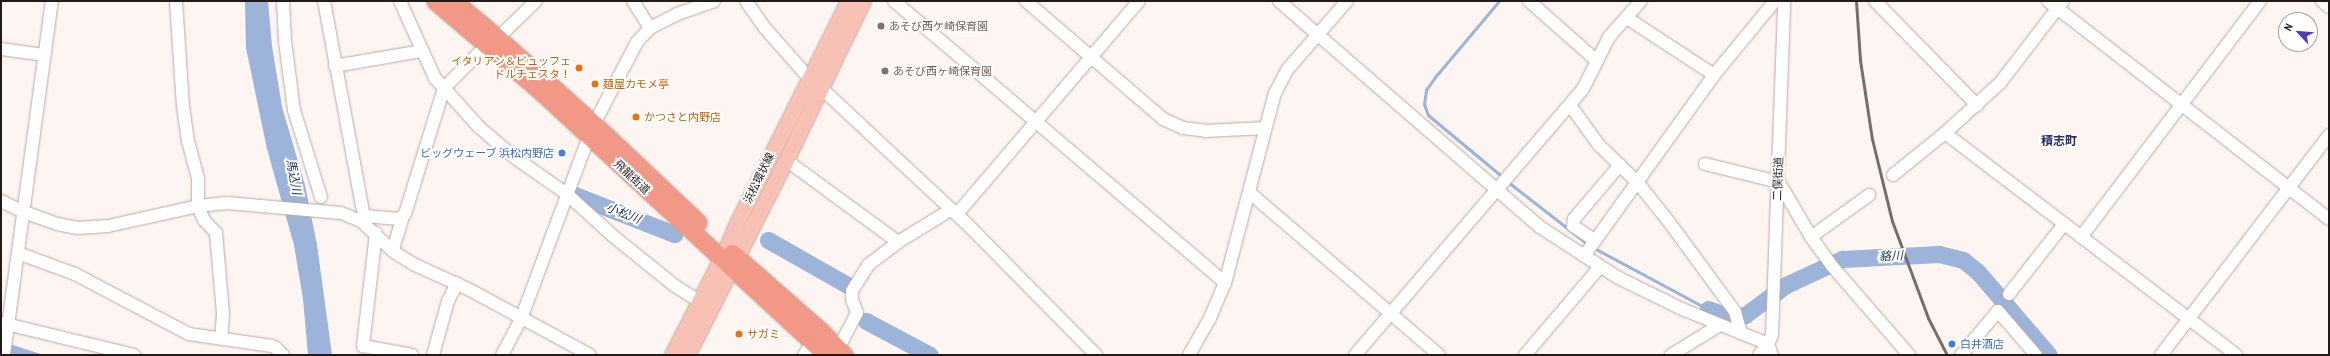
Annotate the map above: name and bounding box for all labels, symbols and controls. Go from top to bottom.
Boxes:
north arrow [2278,12,2318,52]
place label: あそび西ケ崎保育園 [889,19,988,33]
marker: あそび西ケ崎保育園 [876,21,886,31]
text: N [2280,21,2296,33]
place label: イタリアン＆ビュッフェ ドルチェスタ！ [450,55,571,81]
marker: イタリアン＆ビュッフェ ドルチェスタ！ [574,63,584,73]
place label: あそび西ヶ崎保育園 [893,64,992,78]
marker: あそび西ヶ崎保育園 [880,66,890,76]
place label: 麺屋カモメ亭 [603,77,669,91]
marker: 麺屋カモメ亭 [590,79,600,89]
place label: かつさと内野店 [644,110,721,124]
marker: かつさと内野店 [631,112,641,122]
district label: 積志町 [2041,135,2077,149]
place label: ビッグウェーブ 浜松内野店 [419,146,554,160]
marker: ビッグウェーブ 浜松内野店 [557,148,567,158]
street label: 浜松環状線 [741,150,777,206]
street label: 飛龍街道 [611,157,653,197]
street label: 二俣街道 [1771,157,1785,201]
water label: 馬込川 [282,158,304,196]
water label: 小松川 [604,201,642,227]
water label: 貉川 [1879,249,1903,265]
place label: サガミ [747,327,780,341]
marker: サガミ [734,329,744,339]
place label: 白井酒店 [1960,337,2004,351]
marker: 白井酒店 [1947,339,1957,349]

